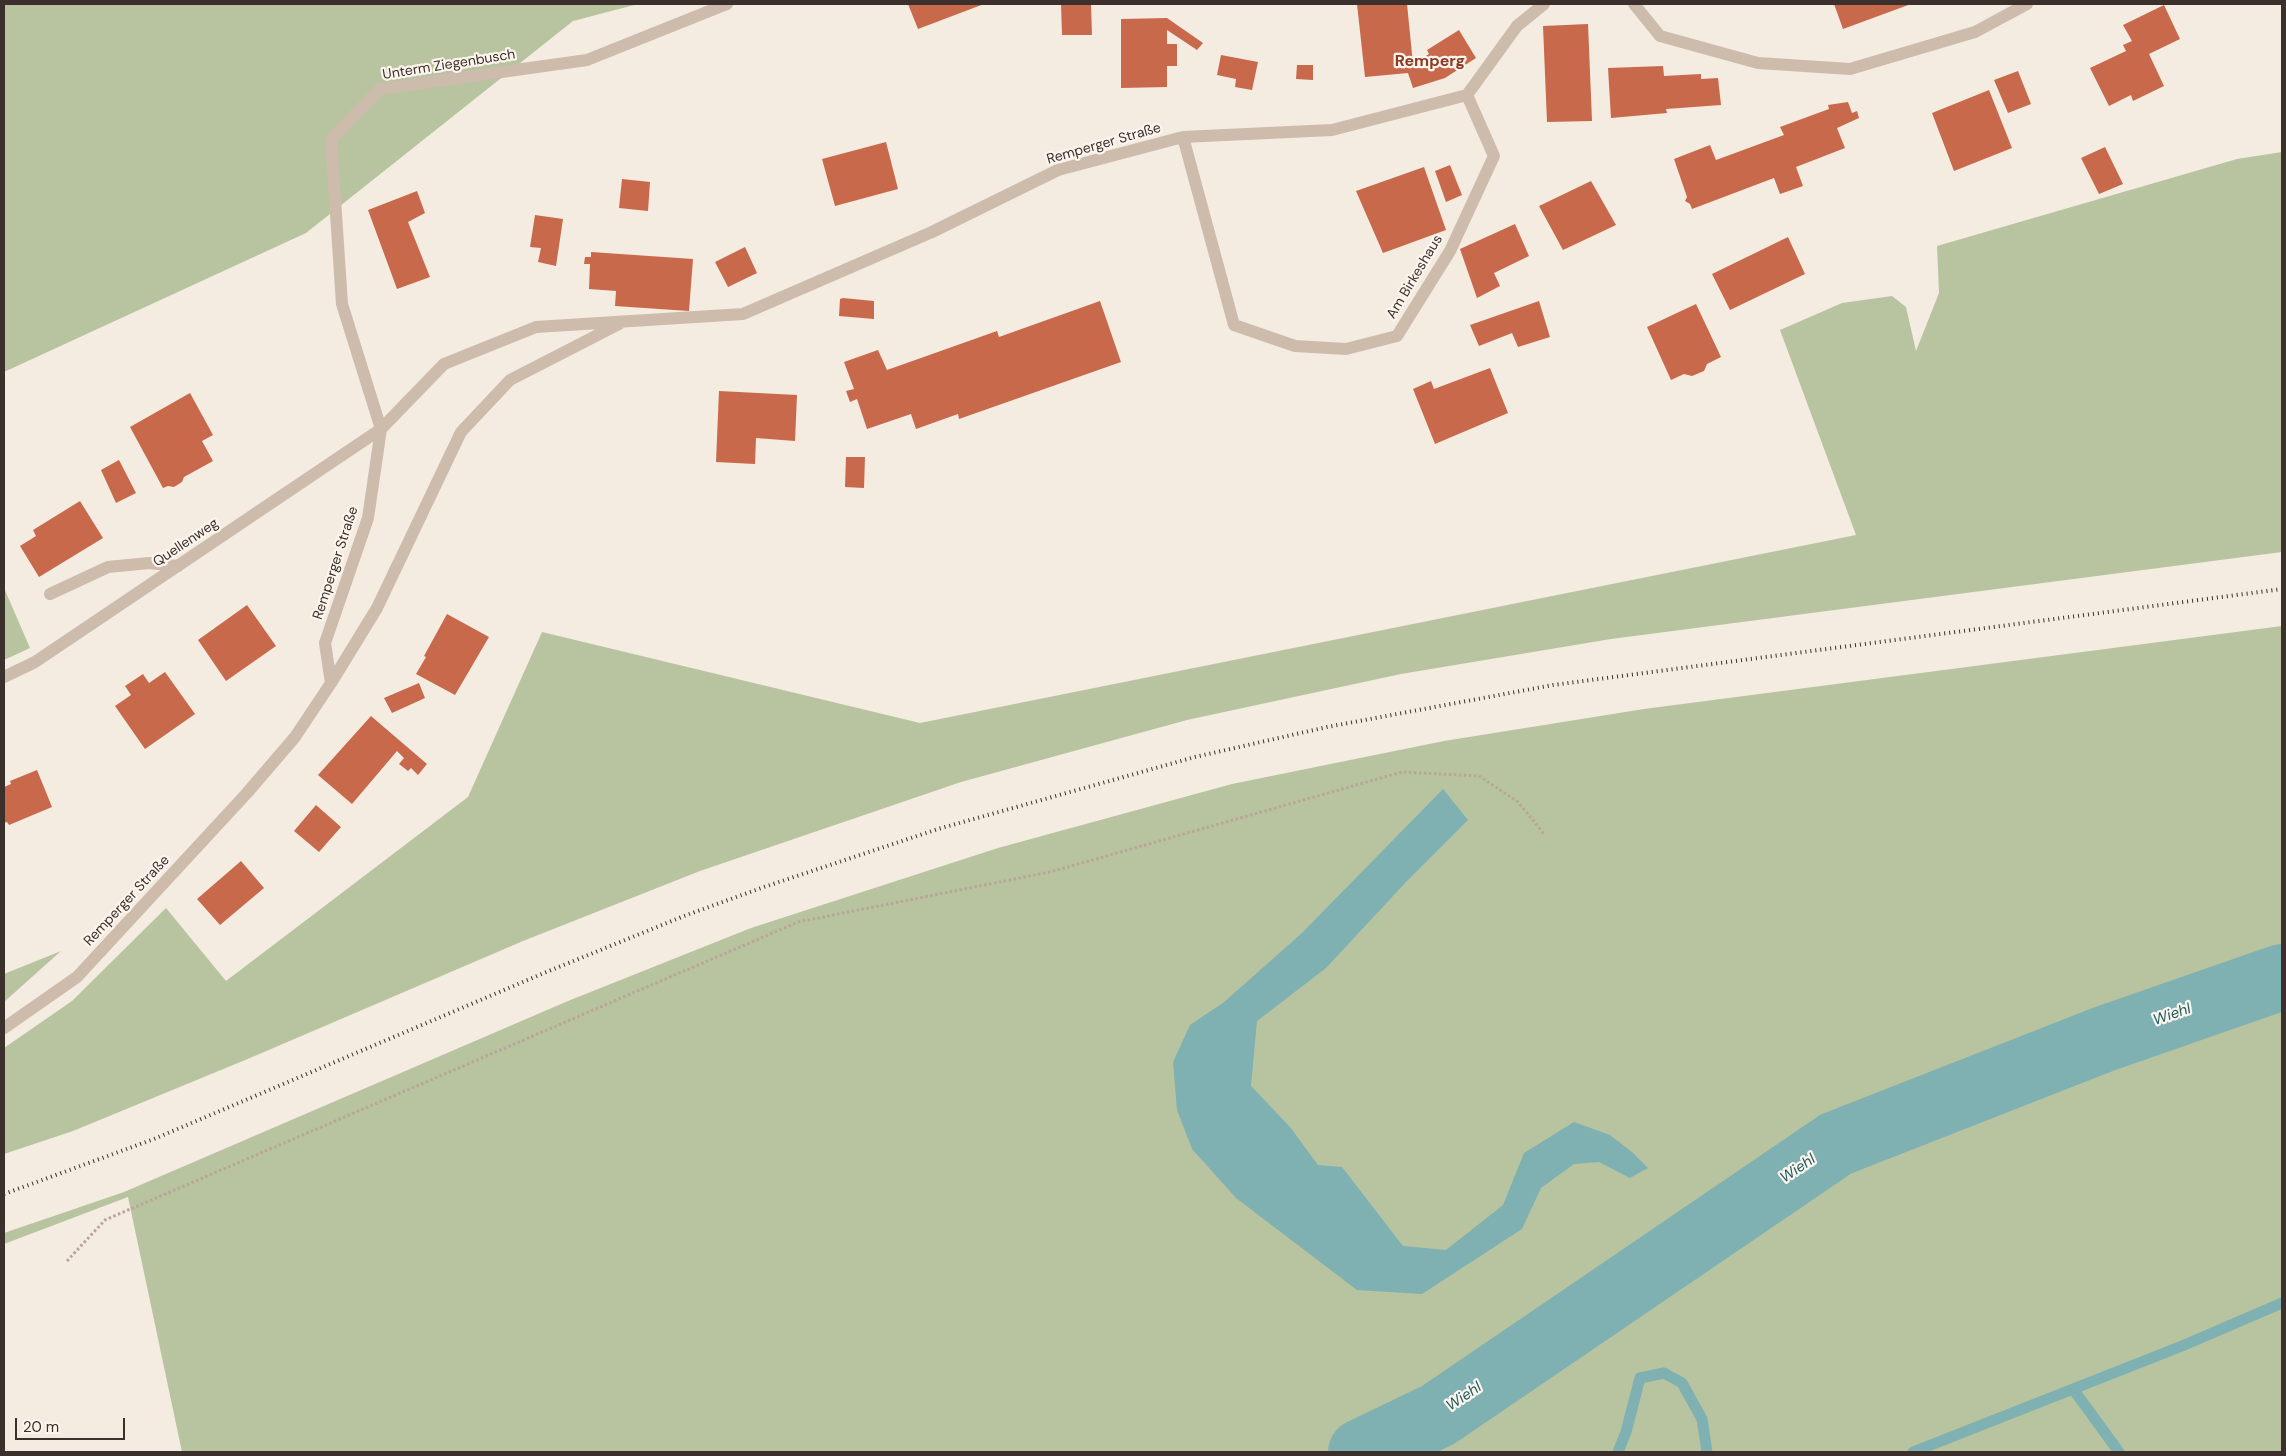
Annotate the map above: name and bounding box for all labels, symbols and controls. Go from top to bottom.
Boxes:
street label: Unterm Ziegenbusch [381,46,517,84]
district label: Remperg [1395,52,1465,72]
street label: Remperger Straße [1045,120,1163,168]
street label: Am Birkeshaus [1383,232,1447,322]
street label: Remperger Straße [310,504,362,622]
street label: Quellenweg [150,515,222,571]
street label: Remperger Straße [81,852,173,950]
water label: Wiehl [2151,1000,2193,1030]
water label: Wiehl [1777,1151,1819,1187]
water label: Wiehl [1443,1379,1485,1415]
scale bar [18,1408,128,1440]
text: 20 m [23,1417,59,1437]

